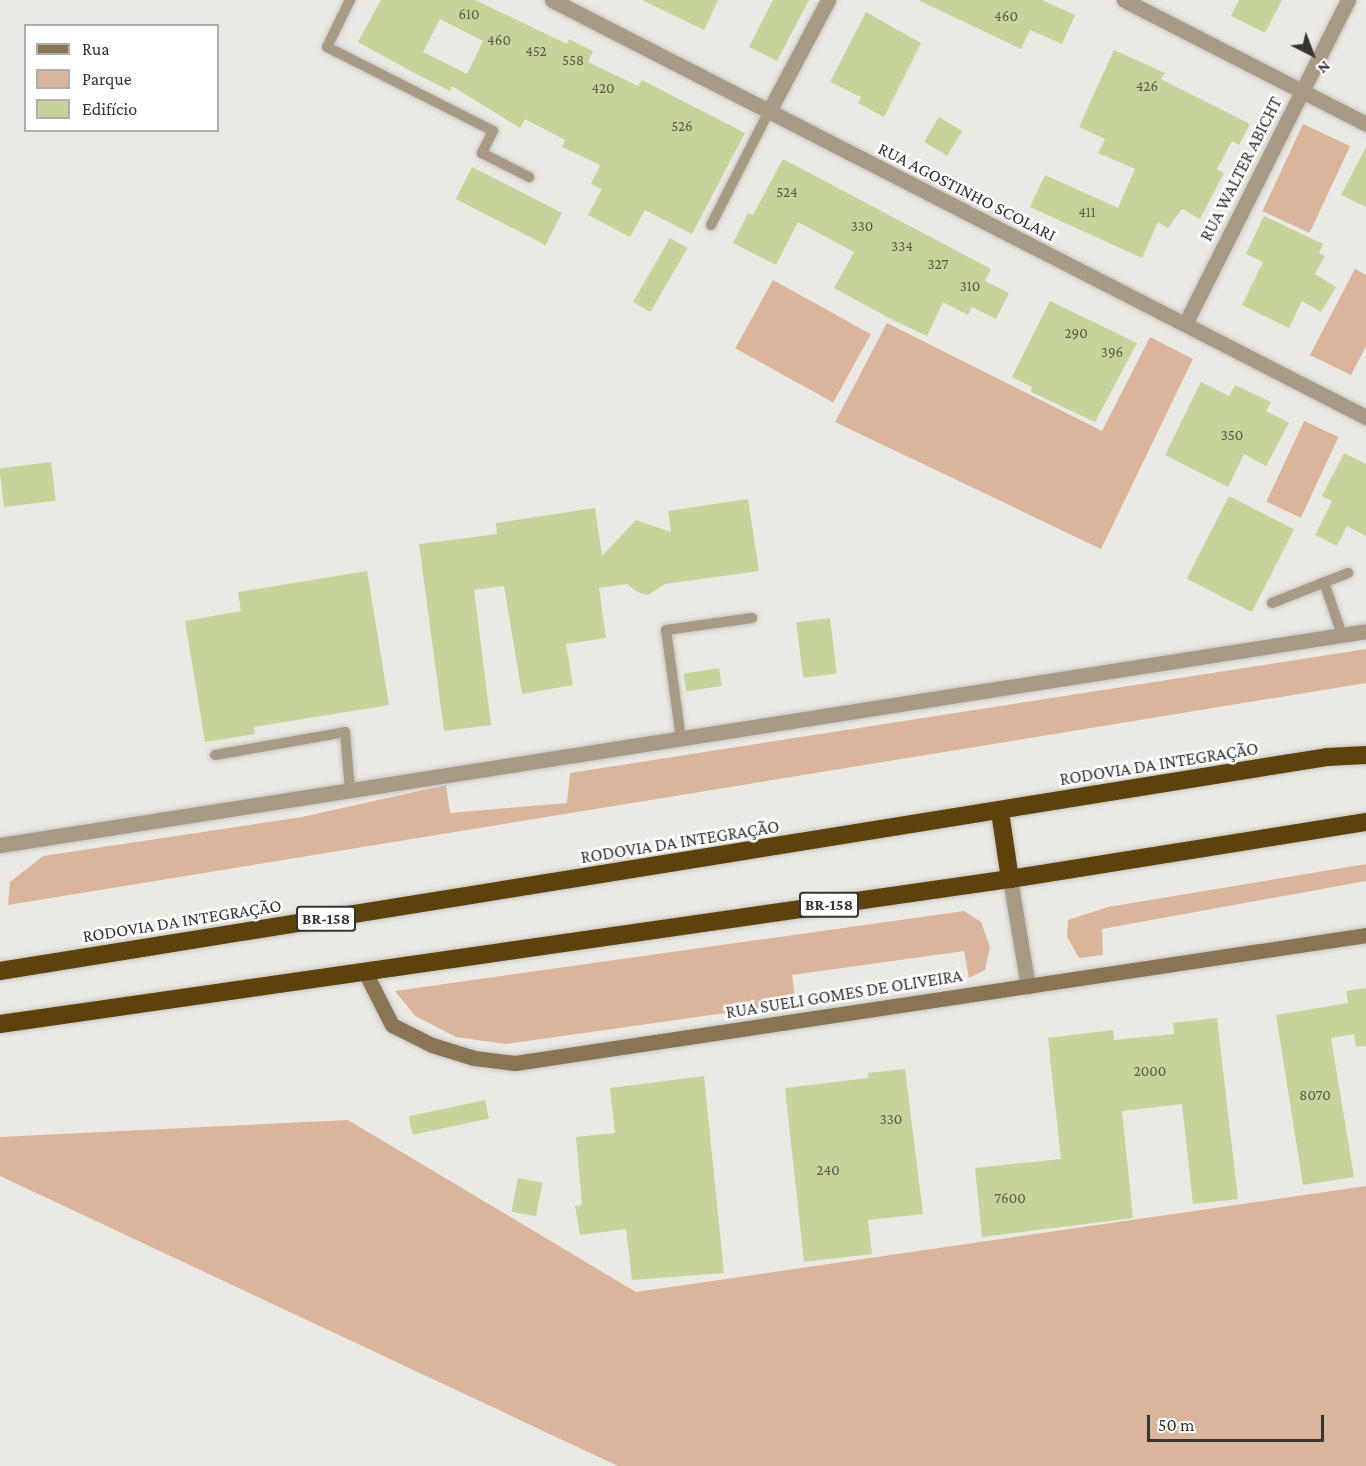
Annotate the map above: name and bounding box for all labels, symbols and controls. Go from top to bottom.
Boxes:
house number: 610 [458,6,480,24]
house number: 460 [994,8,1018,26]
legend [24,24,219,132]
north arrow [1282,24,1342,84]
house number: 460 [487,32,511,50]
text: Rua [82,39,110,59]
house number: 452 [525,43,547,61]
house number: 558 [562,52,584,70]
text: N [1315,58,1334,78]
text: Parque [82,69,132,89]
house number: 426 [1136,78,1158,96]
house number: 420 [591,80,615,98]
street label: RUA WALTER ABICHT [1195,93,1287,245]
text: Edifício [82,99,137,119]
house number: 526 [671,118,693,136]
street label: RUA AGOSTINHO SCOLARI [875,138,1059,246]
house number: 524 [776,184,798,202]
house number: 411 [1078,204,1096,222]
house number: 330 [851,218,873,236]
house number: 334 [891,238,913,256]
house number: 327 [928,256,948,274]
house number: 310 [960,278,980,296]
house number: 290 [1064,325,1088,343]
house number: 396 [1101,344,1123,362]
house number: 350 [1221,427,1243,445]
street label: RODOVIA DA INTEGRAÇÃO [1058,738,1260,790]
street label: RODOVIA DA INTEGRAÇÃO [579,816,781,868]
road number: BR-158 [799,892,859,918]
street label: RODOVIA DA INTEGRAÇÃO [81,895,283,947]
road number: BR-158 [296,906,356,932]
street label: RUA SUELI GOMES DE OLIVEIRA [724,965,964,1023]
house number: 2000 [1134,1063,1166,1081]
house number: 8070 [1299,1087,1331,1105]
house number: 330 [880,1111,902,1129]
house number: 240 [816,1162,840,1180]
house number: 7600 [994,1190,1026,1208]
scale bar [1150,1403,1327,1441]
text: 50 m [1158,1415,1195,1435]

